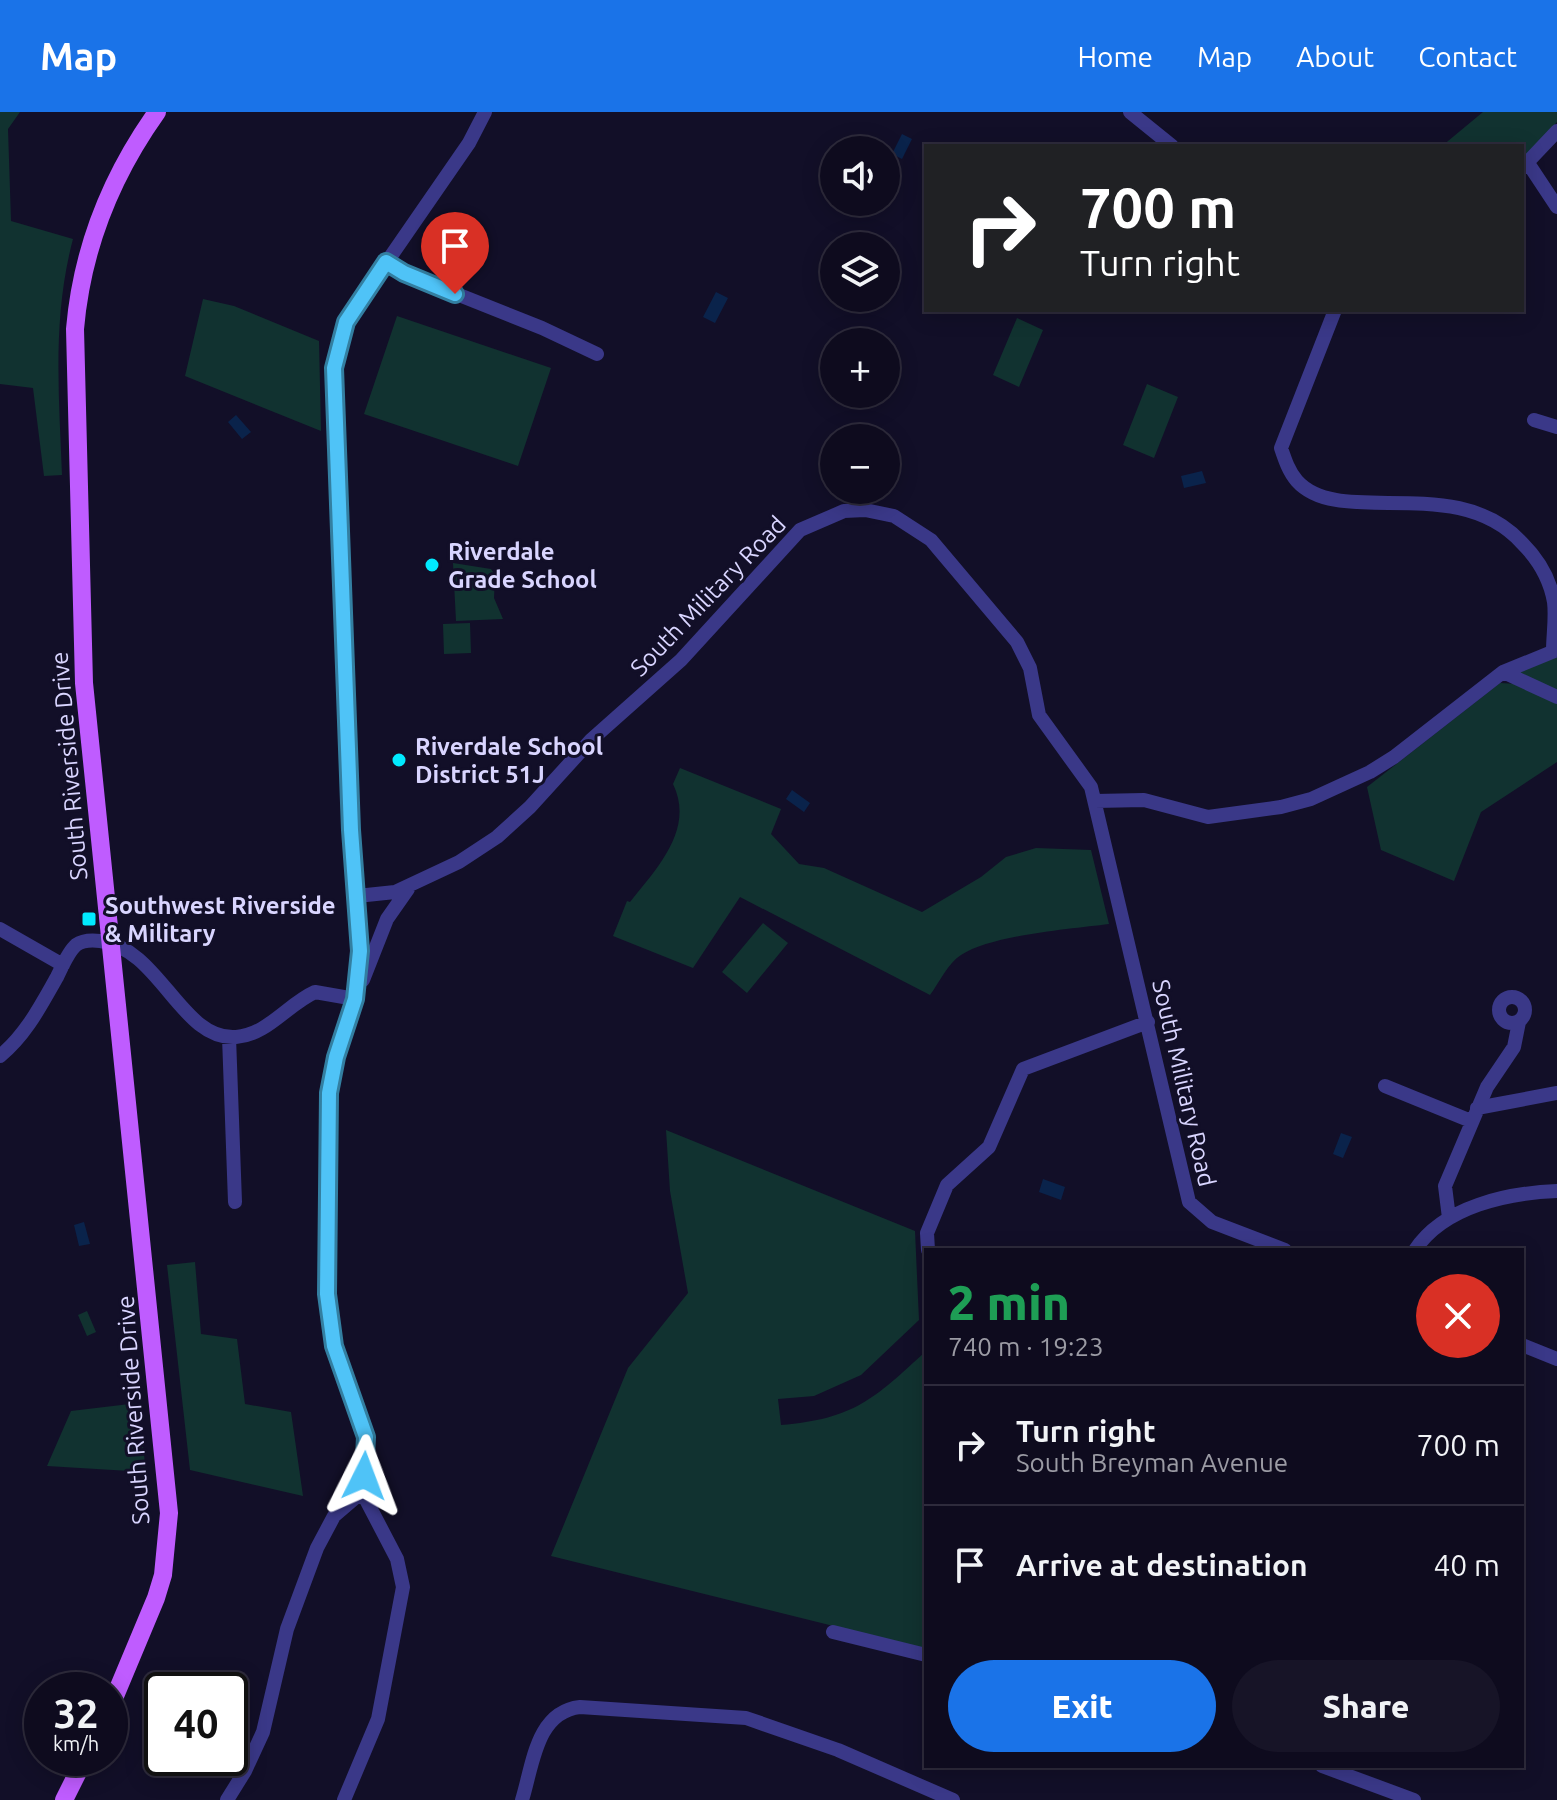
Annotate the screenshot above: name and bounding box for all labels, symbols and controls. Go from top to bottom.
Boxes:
text: Map [40,35,117,77]
text: Home [1078,41,1153,72]
text: Map [1197,41,1252,72]
text: About [1296,41,1374,72]
text: Contact [1418,41,1517,72]
map controls [820,136,900,504]
button: sound [820,136,900,216]
icon: right [948,176,1052,280]
text: 700 m [1080,176,1236,239]
pin [421,212,489,294]
icon: arrive [433,224,477,268]
button: layers [820,232,900,312]
text: Turn right [1080,242,1240,283]
button: + [820,328,900,408]
button: − [820,424,900,504]
street label: South Military Road [625,511,791,681]
place label: Riverdale Grade School [448,538,597,593]
marker: Riverdale Grade School [423,556,441,574]
street label: South Riverside Drive [46,651,92,881]
place label: Riverdale School District 51J [415,733,603,788]
marker: Riverdale School District 51J [390,751,408,769]
place label: Southwest Riverside & Military [105,892,336,947]
marker: Southwest Riverside & Military [80,910,98,928]
street label: South Military Road [1147,977,1221,1189]
button: close [1416,1274,1500,1358]
text: 2 min [948,1275,1070,1329]
street label: South Riverside Drive [112,1295,154,1525]
text: 740 m · 19:23 [948,1332,1104,1361]
text: Turn right [1016,1414,1156,1448]
icon: right [948,1423,992,1467]
text: 700 m [1416,1428,1500,1462]
position arrow [322,1434,406,1518]
text: South Breyman Avenue [1016,1448,1288,1477]
icon: arrive [948,1543,992,1587]
text: Arrive at destination [1016,1548,1308,1582]
text: 40 m [1433,1548,1500,1582]
button: Exit [948,1660,1216,1752]
button: Share [1232,1660,1500,1752]
speed limit sign: 40 [144,1672,248,1776]
text: 32 [53,1691,99,1736]
text: km/h [53,1732,99,1755]

